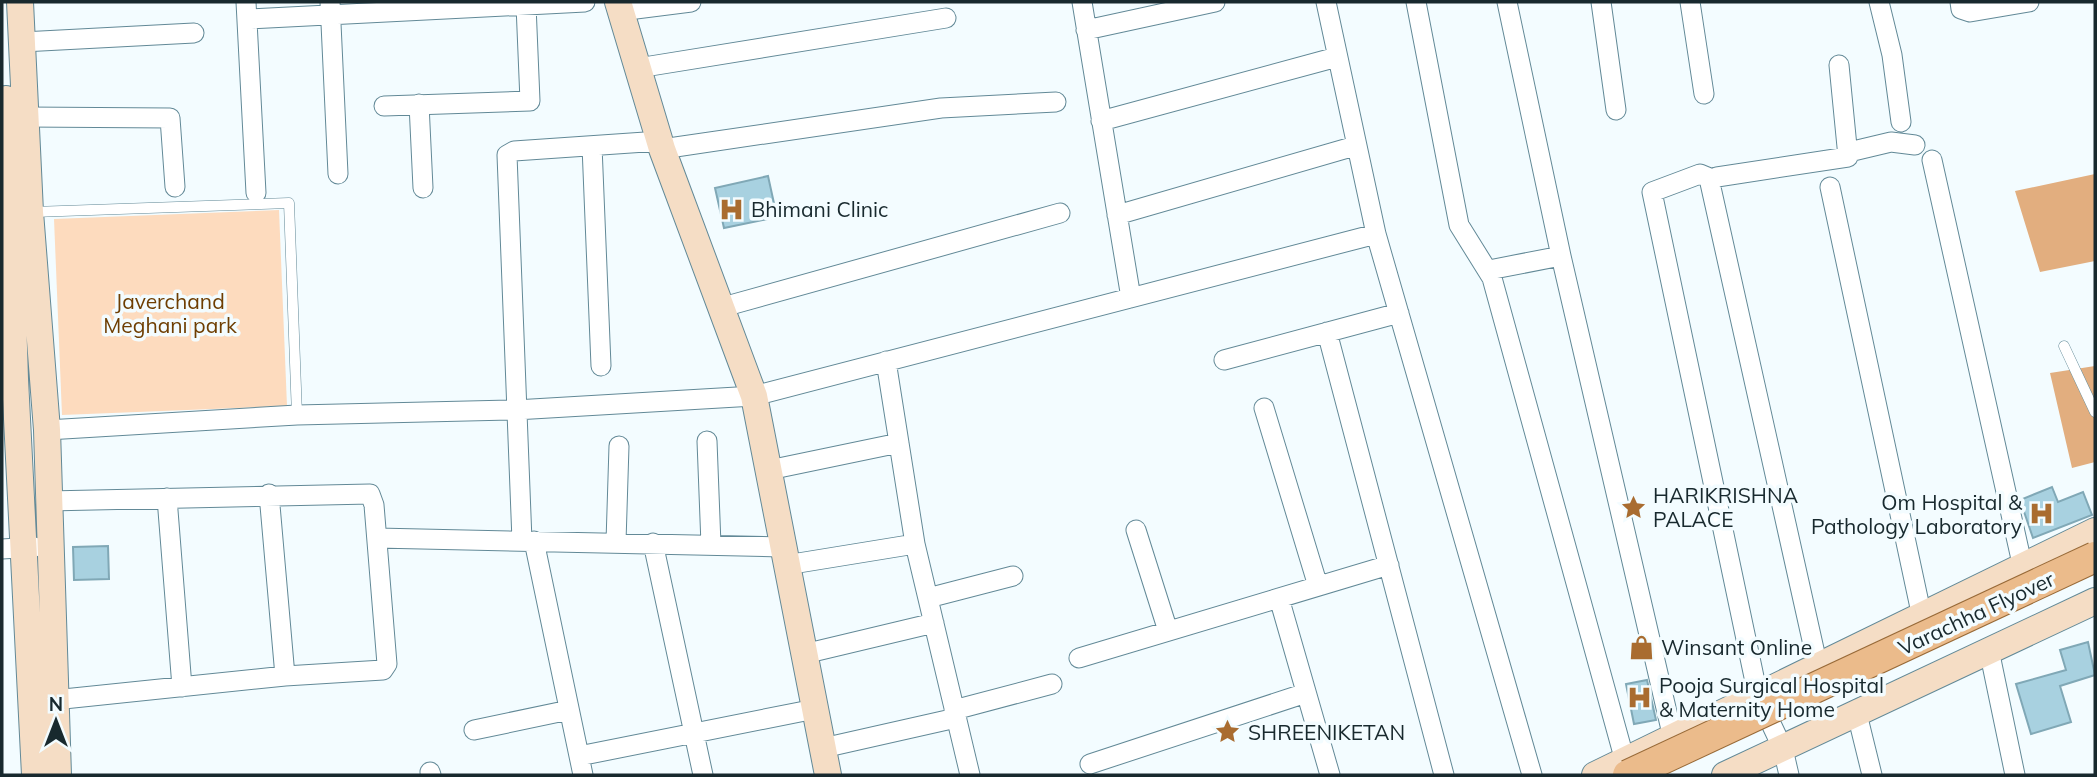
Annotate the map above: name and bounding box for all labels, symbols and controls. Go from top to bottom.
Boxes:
hospital icon: Bhimani Clinic [717,195,745,223]
place label: Bhimani Clinic [751,196,888,222]
park label: Javerchand Meghani park [103,288,237,338]
place label: HARIKRISHNA PALACE [1653,482,1799,532]
place label: Om Hospital & Pathology Laboratory [1811,489,2023,539]
place icon: HARIKRISHNA PALACE [1619,493,1647,521]
hospital icon: Om Hospital & Pathology Laboratory [2028,500,2056,528]
street label: Varachha Flyover [1894,565,2058,660]
shop icon: Winsant Online [1627,633,1655,661]
place label: Winsant Online [1661,634,1812,660]
place label: Pooja Surgical Hospital & Maternity Home [1659,672,1884,722]
hospital icon: Pooja Surgical Hospital & Maternity Home [1625,683,1653,711]
north arrow [21,686,91,756]
text: N [49,692,63,716]
place icon: SHREENIKETAN [1214,718,1242,746]
place label: SHREENIKETAN [1248,719,1405,745]

